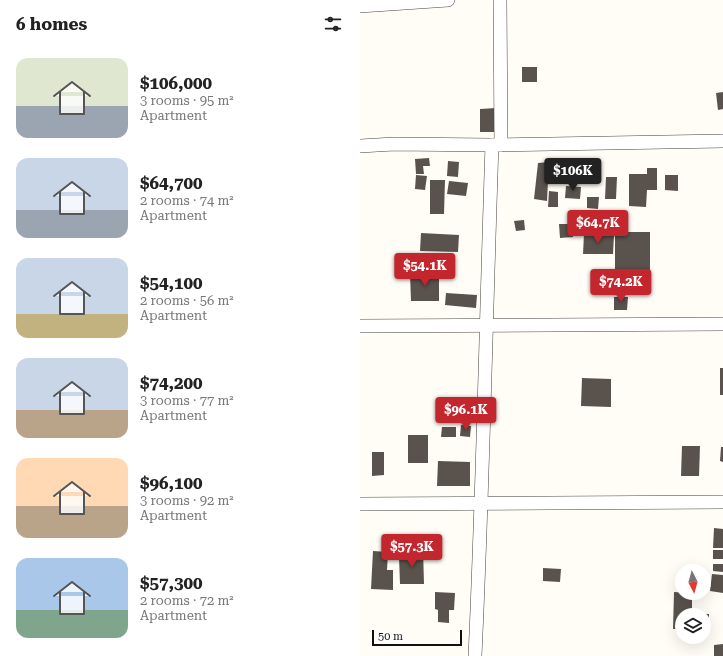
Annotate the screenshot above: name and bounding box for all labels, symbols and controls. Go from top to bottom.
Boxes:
icon: filters [322,13,344,35]
text: 6 homes [16,14,87,34]
text: $106,000 [140,73,212,93]
icon: home [48,74,96,122]
text: 3 rooms · 95 m² [140,93,234,108]
text: Apartment [140,108,207,123]
pin: $106K [545,158,601,192]
text: $106K [553,163,593,178]
text: $64,700 [140,173,203,193]
icon: home [48,174,96,222]
text: 2 rooms · 74 m² [140,193,234,208]
text: Apartment [140,208,207,223]
pin: $64.7K [565,210,631,244]
text: $64.7K [576,215,620,230]
pin: $54.1K [392,253,458,287]
text: $54.1K [403,258,447,273]
pin: $74.2K [588,269,654,303]
text: $54,100 [140,273,203,293]
icon: home [48,274,96,322]
text: $74.2K [599,274,643,289]
text: 2 rooms · 56 m² [140,293,234,308]
text: Apartment [140,308,207,323]
text: $74,200 [140,373,203,393]
icon: home [48,374,96,422]
text: 3 rooms · 77 m² [140,393,234,408]
pin: $96.1K [433,397,499,431]
text: $96.1K [444,402,488,417]
text: Apartment [140,408,207,423]
text: $96,100 [140,473,203,493]
icon: home [48,474,96,522]
text: 3 rooms · 92 m² [140,493,234,508]
text: Apartment [140,508,207,523]
pin: $57.3K [379,534,445,568]
text: $57.3K [390,539,434,554]
north arrow [675,564,711,600]
map controls [675,564,711,644]
text: $57,300 [140,573,203,593]
icon: home [48,574,96,622]
text: 2 rooms · 72 m² [140,593,234,608]
text: Apartment [140,608,207,623]
button: layers [675,608,711,644]
scale bar [372,628,462,647]
text: 50 m [378,630,403,643]

